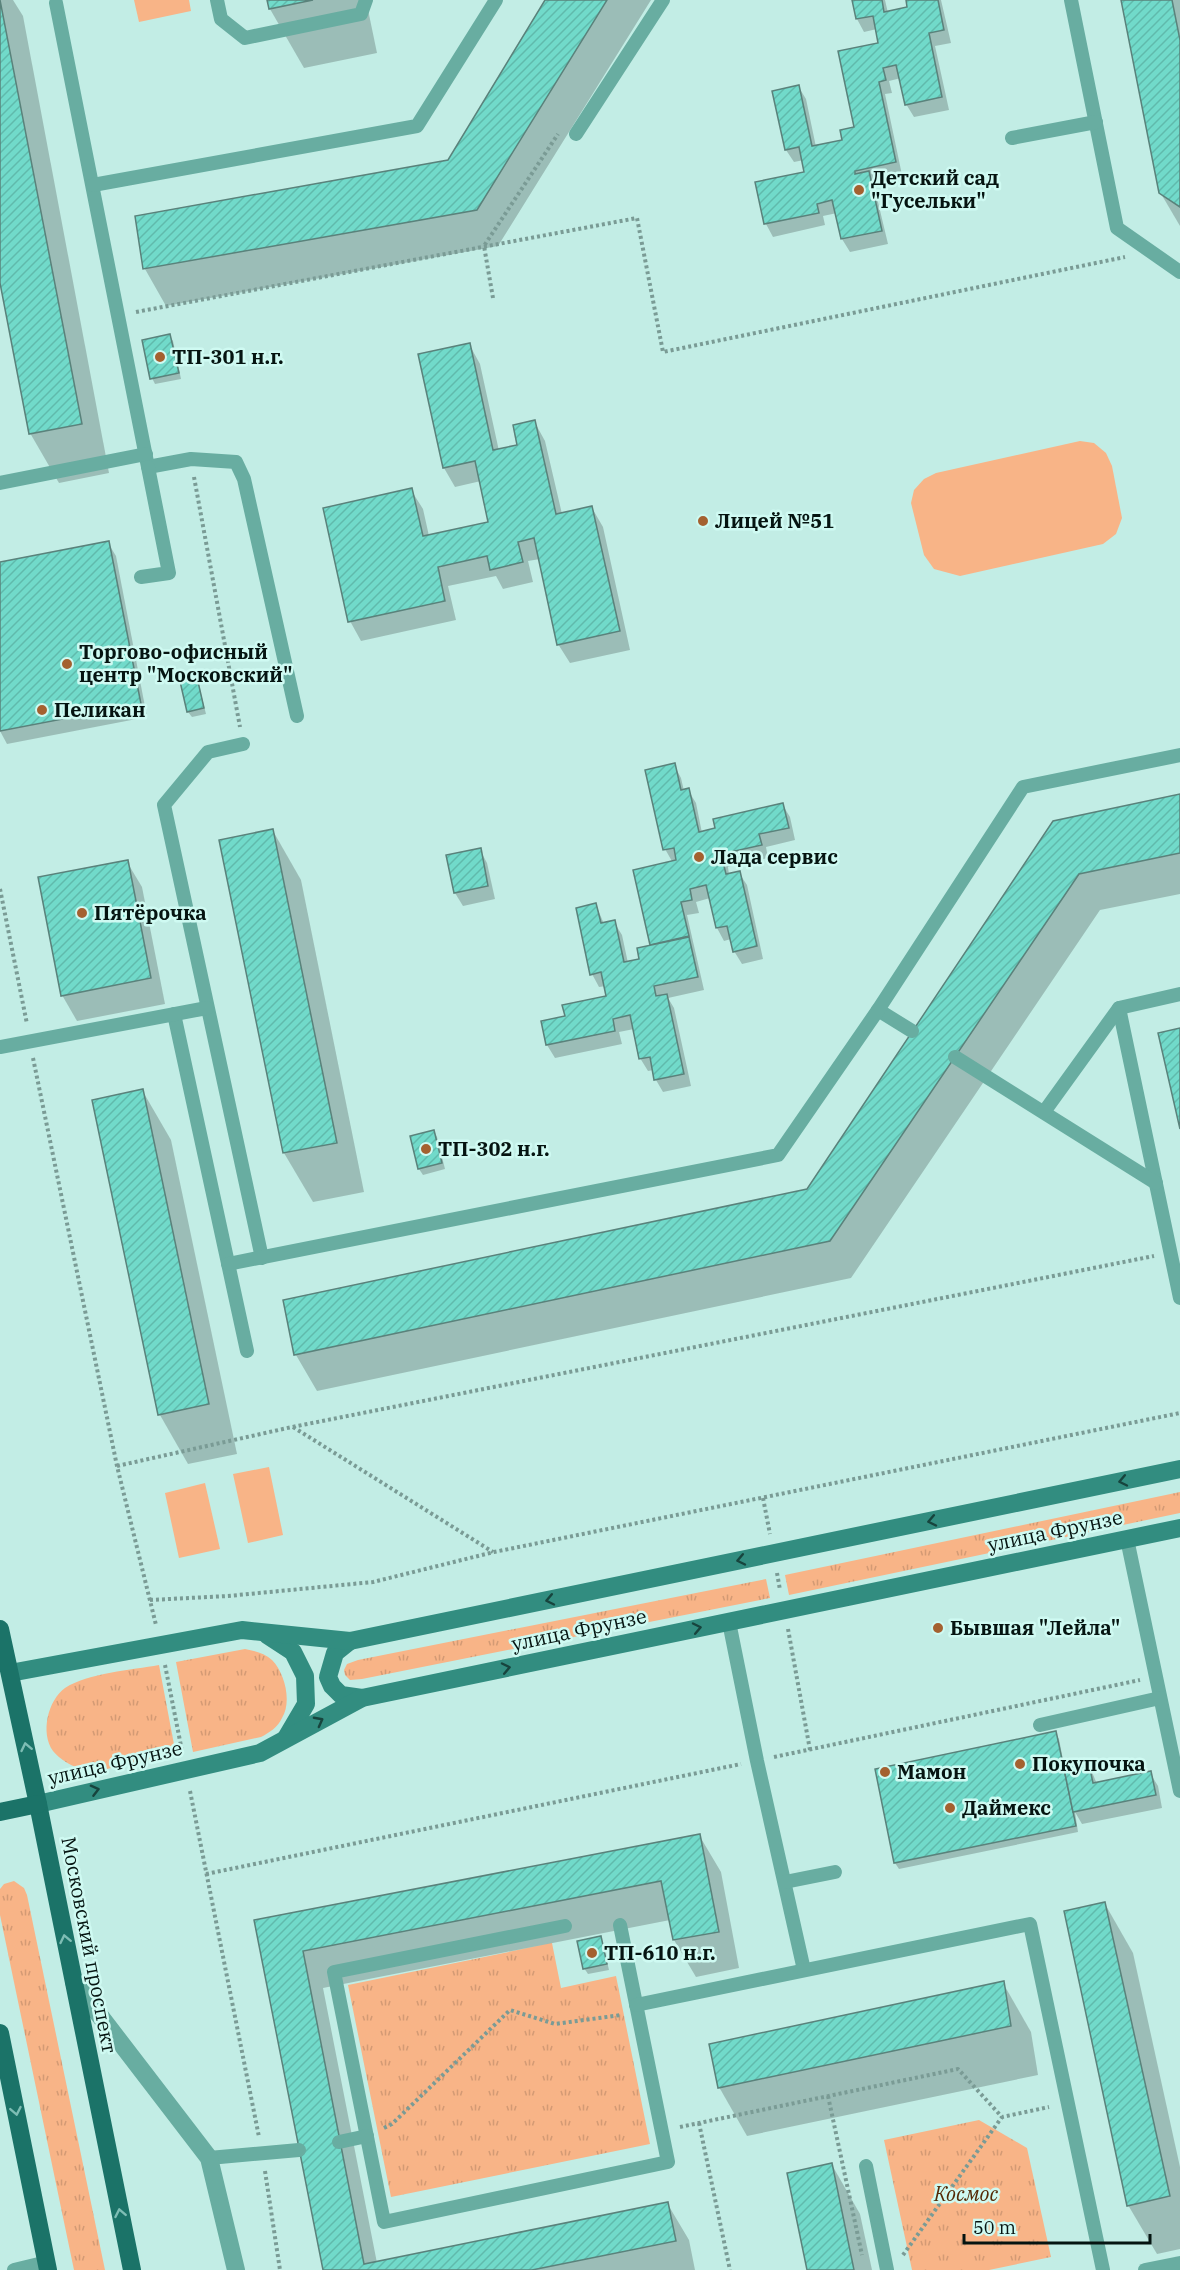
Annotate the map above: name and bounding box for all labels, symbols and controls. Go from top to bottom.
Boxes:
place label: Детский сад "Гусельки" [871,164,999,214]
marker: Детский сад "Гусельки" [852,183,866,197]
place label: ТП-301 н.г. [172,343,284,370]
marker: ТП-301 н.г. [153,350,167,364]
place label: Лицей №51 [715,507,834,534]
marker: Лицей №51 [696,514,710,528]
place label: Торгово-офисный центр "Московский" [79,638,293,688]
marker: Торгово-офисный центр "Московский" [60,657,74,671]
place label: Пеликан [54,696,146,723]
marker: Пеликан [35,703,49,717]
place label: Лада сервис [711,843,838,870]
marker: Лада сервис [692,850,706,864]
place label: Пятёрочка [94,899,207,926]
marker: Пятёрочка [75,906,89,920]
place label: ТП-302 н.г. [438,1135,550,1162]
marker: ТП-302 н.г. [419,1142,433,1156]
one-way arrow [1118,1474,1128,1487]
street label: улица Фрунзе [985,1503,1125,1558]
one-way arrow [927,1513,937,1526]
one-way arrow [736,1553,746,1566]
one-way arrow [545,1593,555,1606]
street label: улица Фрунзе [509,1602,649,1657]
place label: Бывшая "Лейла" [950,1614,1120,1641]
marker: Бывшая "Лейла" [931,1621,945,1635]
one-way arrow [691,1623,701,1636]
one-way arrow [500,1662,510,1675]
one-way arrow [313,1717,324,1728]
street label: улица Фрунзе [45,1734,185,1791]
one-way arrow [20,1742,33,1752]
place label: Покупочка [1032,1750,1146,1777]
marker: Покупочка [1013,1757,1027,1771]
place label: Мамон [897,1758,966,1785]
marker: Мамон [878,1765,892,1779]
one-way arrow [90,1785,100,1798]
place label: Даймекс [962,1794,1051,1821]
marker: Даймекс [943,1801,957,1815]
street label: Московский проспект [55,1834,124,2055]
one-way arrow [59,1935,72,1945]
place label: ТП-610 н.г. [604,1939,716,1966]
marker: ТП-610 н.г. [585,1946,599,1960]
one-way arrow [9,2105,22,2115]
park label: Космос [933,2180,998,2207]
scale bar [964,2207,1150,2245]
one-way arrow [115,2208,128,2218]
text: 50 m [973,2216,1016,2239]

